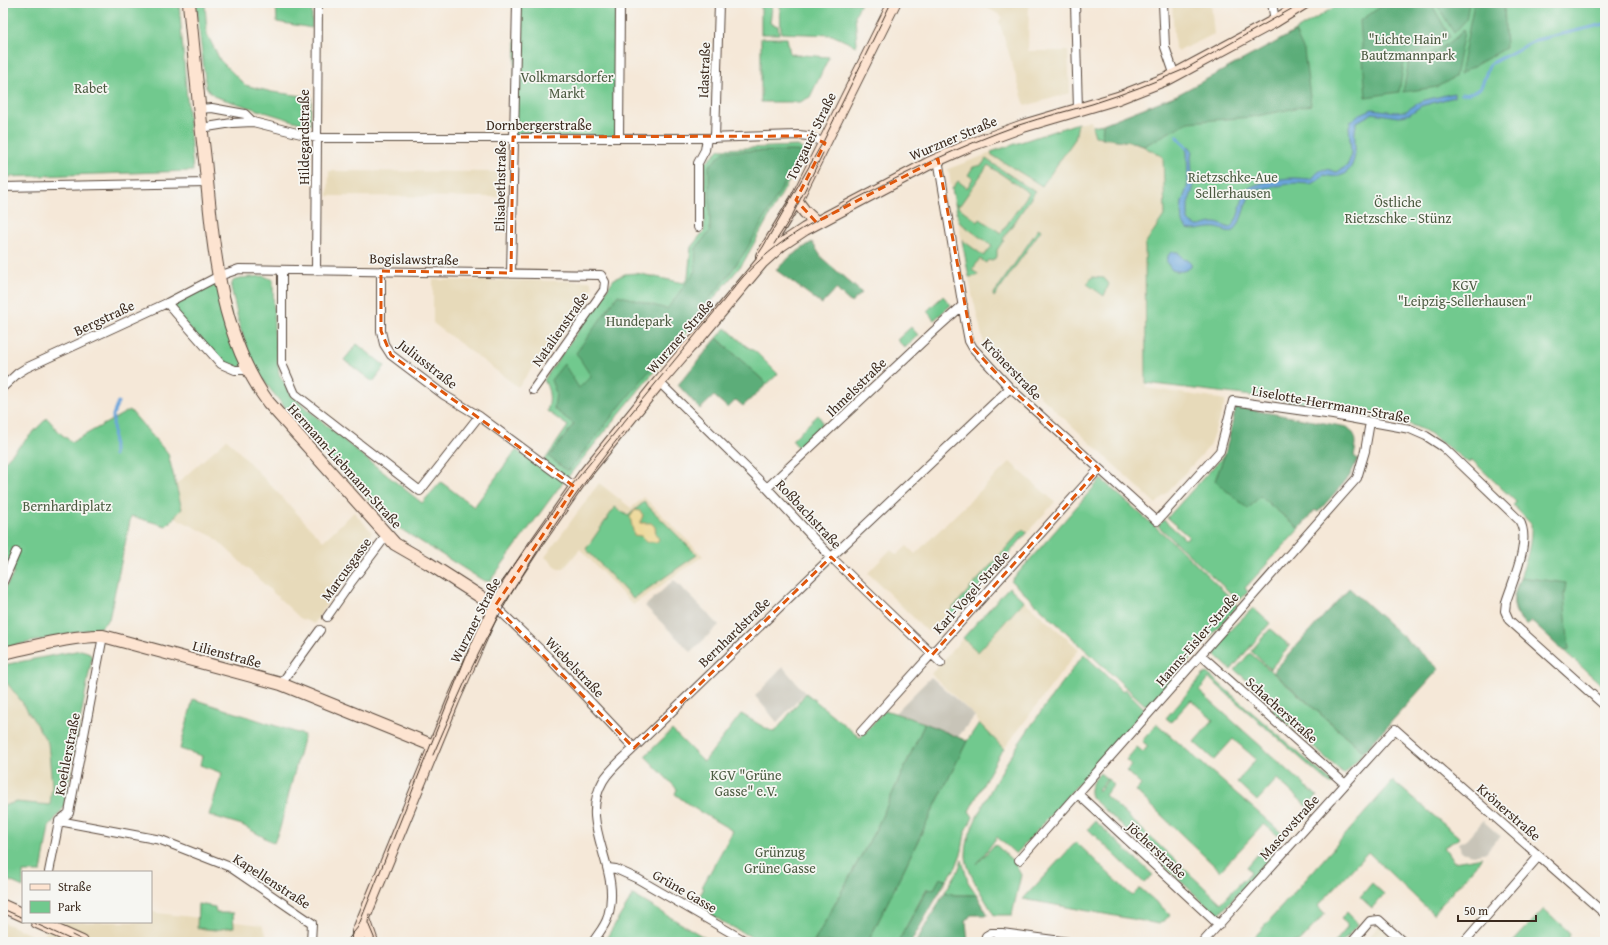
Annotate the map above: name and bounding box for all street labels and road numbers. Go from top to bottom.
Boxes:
street label: Idastraße [693,41,715,98]
street label: Torgauer Straße [781,88,841,183]
street label: Hildegardstraße [294,89,314,185]
street label: Wurzner Straße [906,110,1000,165]
street label: Dornbergerstraße [486,115,592,135]
street label: Elisabethstraße [489,140,511,232]
street label: Bogislawstraße [369,248,459,270]
street label: Natalienstraße [527,287,593,370]
street label: Wurzner Straße [642,294,718,378]
street label: Bergstraße [70,295,138,341]
street label: Juliusstraße [392,333,462,394]
street label: Krönerstraße [977,334,1047,405]
street label: Ihmelsstraße [821,353,891,421]
street label: Liselotte-Herrmann-Straße [1250,380,1412,428]
street label: Hermann-Liebmann-Straße [283,399,407,533]
street label: Roßbachstraße [771,475,847,554]
street label: Marcusgasse [316,533,376,605]
street label: Karl-Vogel-Straße [928,546,1014,638]
street label: Wurzner Straße [445,573,505,666]
street label: Hanns-Eisler-Straße [1151,587,1244,690]
street label: Bernhardstraße [694,592,775,672]
street label: Wiebelstraße [541,632,609,702]
street label: Lilienstraße [190,635,264,673]
street label: Schacherstraße [1241,672,1323,748]
street label: Koehlerstraße [49,711,85,797]
street label: Krönerstraße [1473,779,1546,846]
street label: Mascovstraße [1254,790,1324,864]
street label: Jöcherstraße [1121,816,1192,883]
street label: Kapellenstraße [229,848,315,914]
street label: Grüne Gasse [649,864,721,918]

